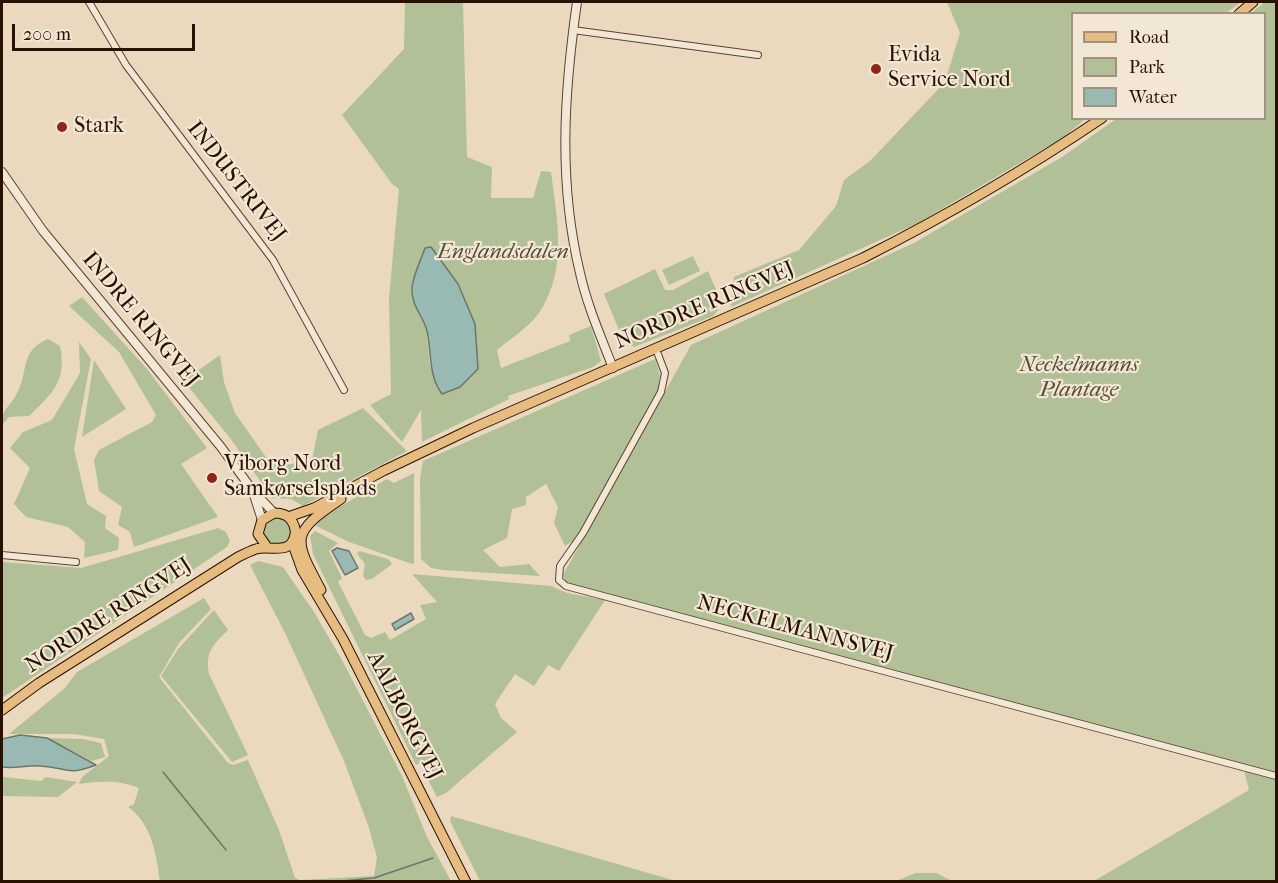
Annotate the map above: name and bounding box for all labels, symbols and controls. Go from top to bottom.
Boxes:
scale bar [15,12,198,50]
legend [1071,12,1266,120]
text: 200 m [23,24,71,45]
text: Road [1129,27,1169,48]
place label: Evida Service Nord [888,43,1011,94]
text: Park [1129,57,1165,78]
marker: Evida Service Nord [869,62,883,76]
text: Water [1129,87,1177,108]
place label: Stark [74,114,124,140]
street label: INDUSTRIVEJ [181,116,291,248]
marker: Stark [55,120,69,134]
park label: Englandsdalen [437,240,569,266]
street label: INDRE RINGVEJ [76,247,204,393]
street label: NORDRE RINGVEJ [611,256,799,356]
park label: Neckelmanns Plantage [1019,353,1139,404]
place label: Viborg Nord Samkørselsplads [224,452,376,504]
marker: Viborg Nord Samkørselsplads [205,471,219,485]
street label: NORDRE RINGVEJ [21,552,197,680]
street label: NECKELMANNSVEJ [694,590,896,668]
street label: AALBORGVEJ [360,648,448,784]

